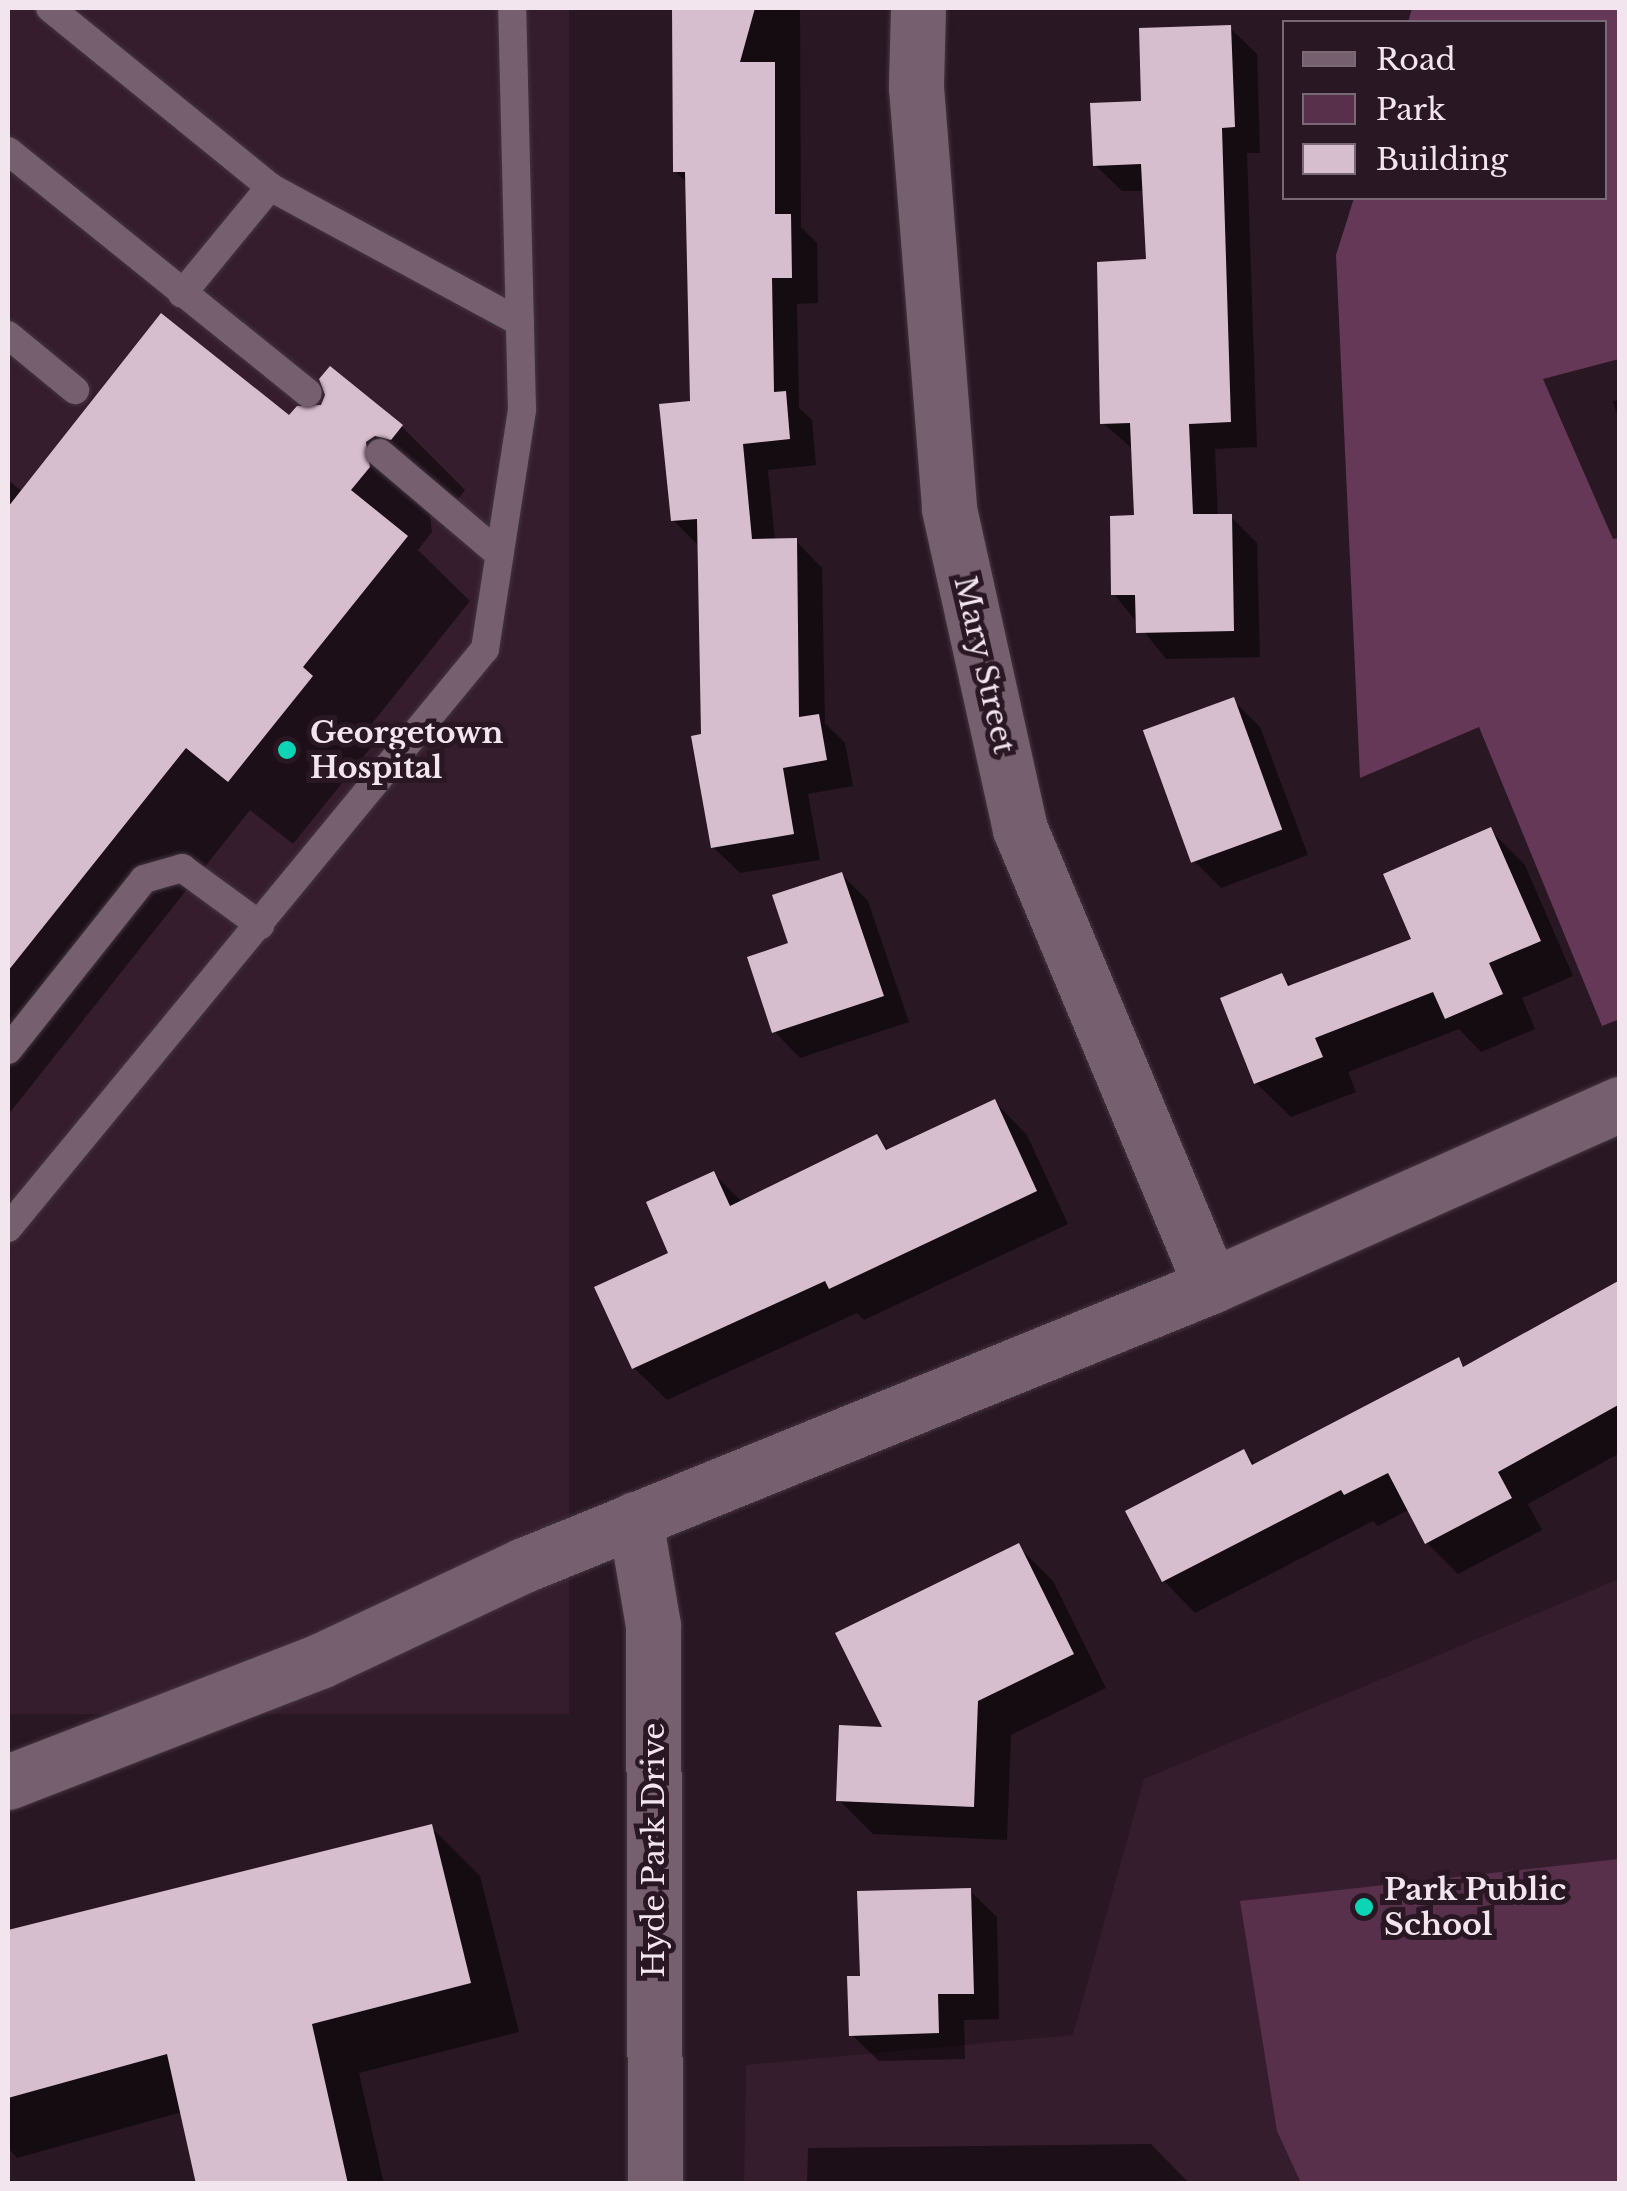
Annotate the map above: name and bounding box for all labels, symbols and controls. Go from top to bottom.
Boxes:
legend [1282,20,1607,200]
text: Road [1376,41,1456,78]
text: Park [1376,91,1446,128]
text: Building [1376,141,1508,178]
street label: Mary Street [946,572,1022,758]
place label: Georgetown Hospital [310,715,503,786]
marker: Georgetown Hospital [274,737,300,763]
street label: Hyde Park Drive [636,1722,672,1978]
place label: Park Public School [1384,1872,1567,1942]
marker: Park Public School [1353,1896,1375,1918]

